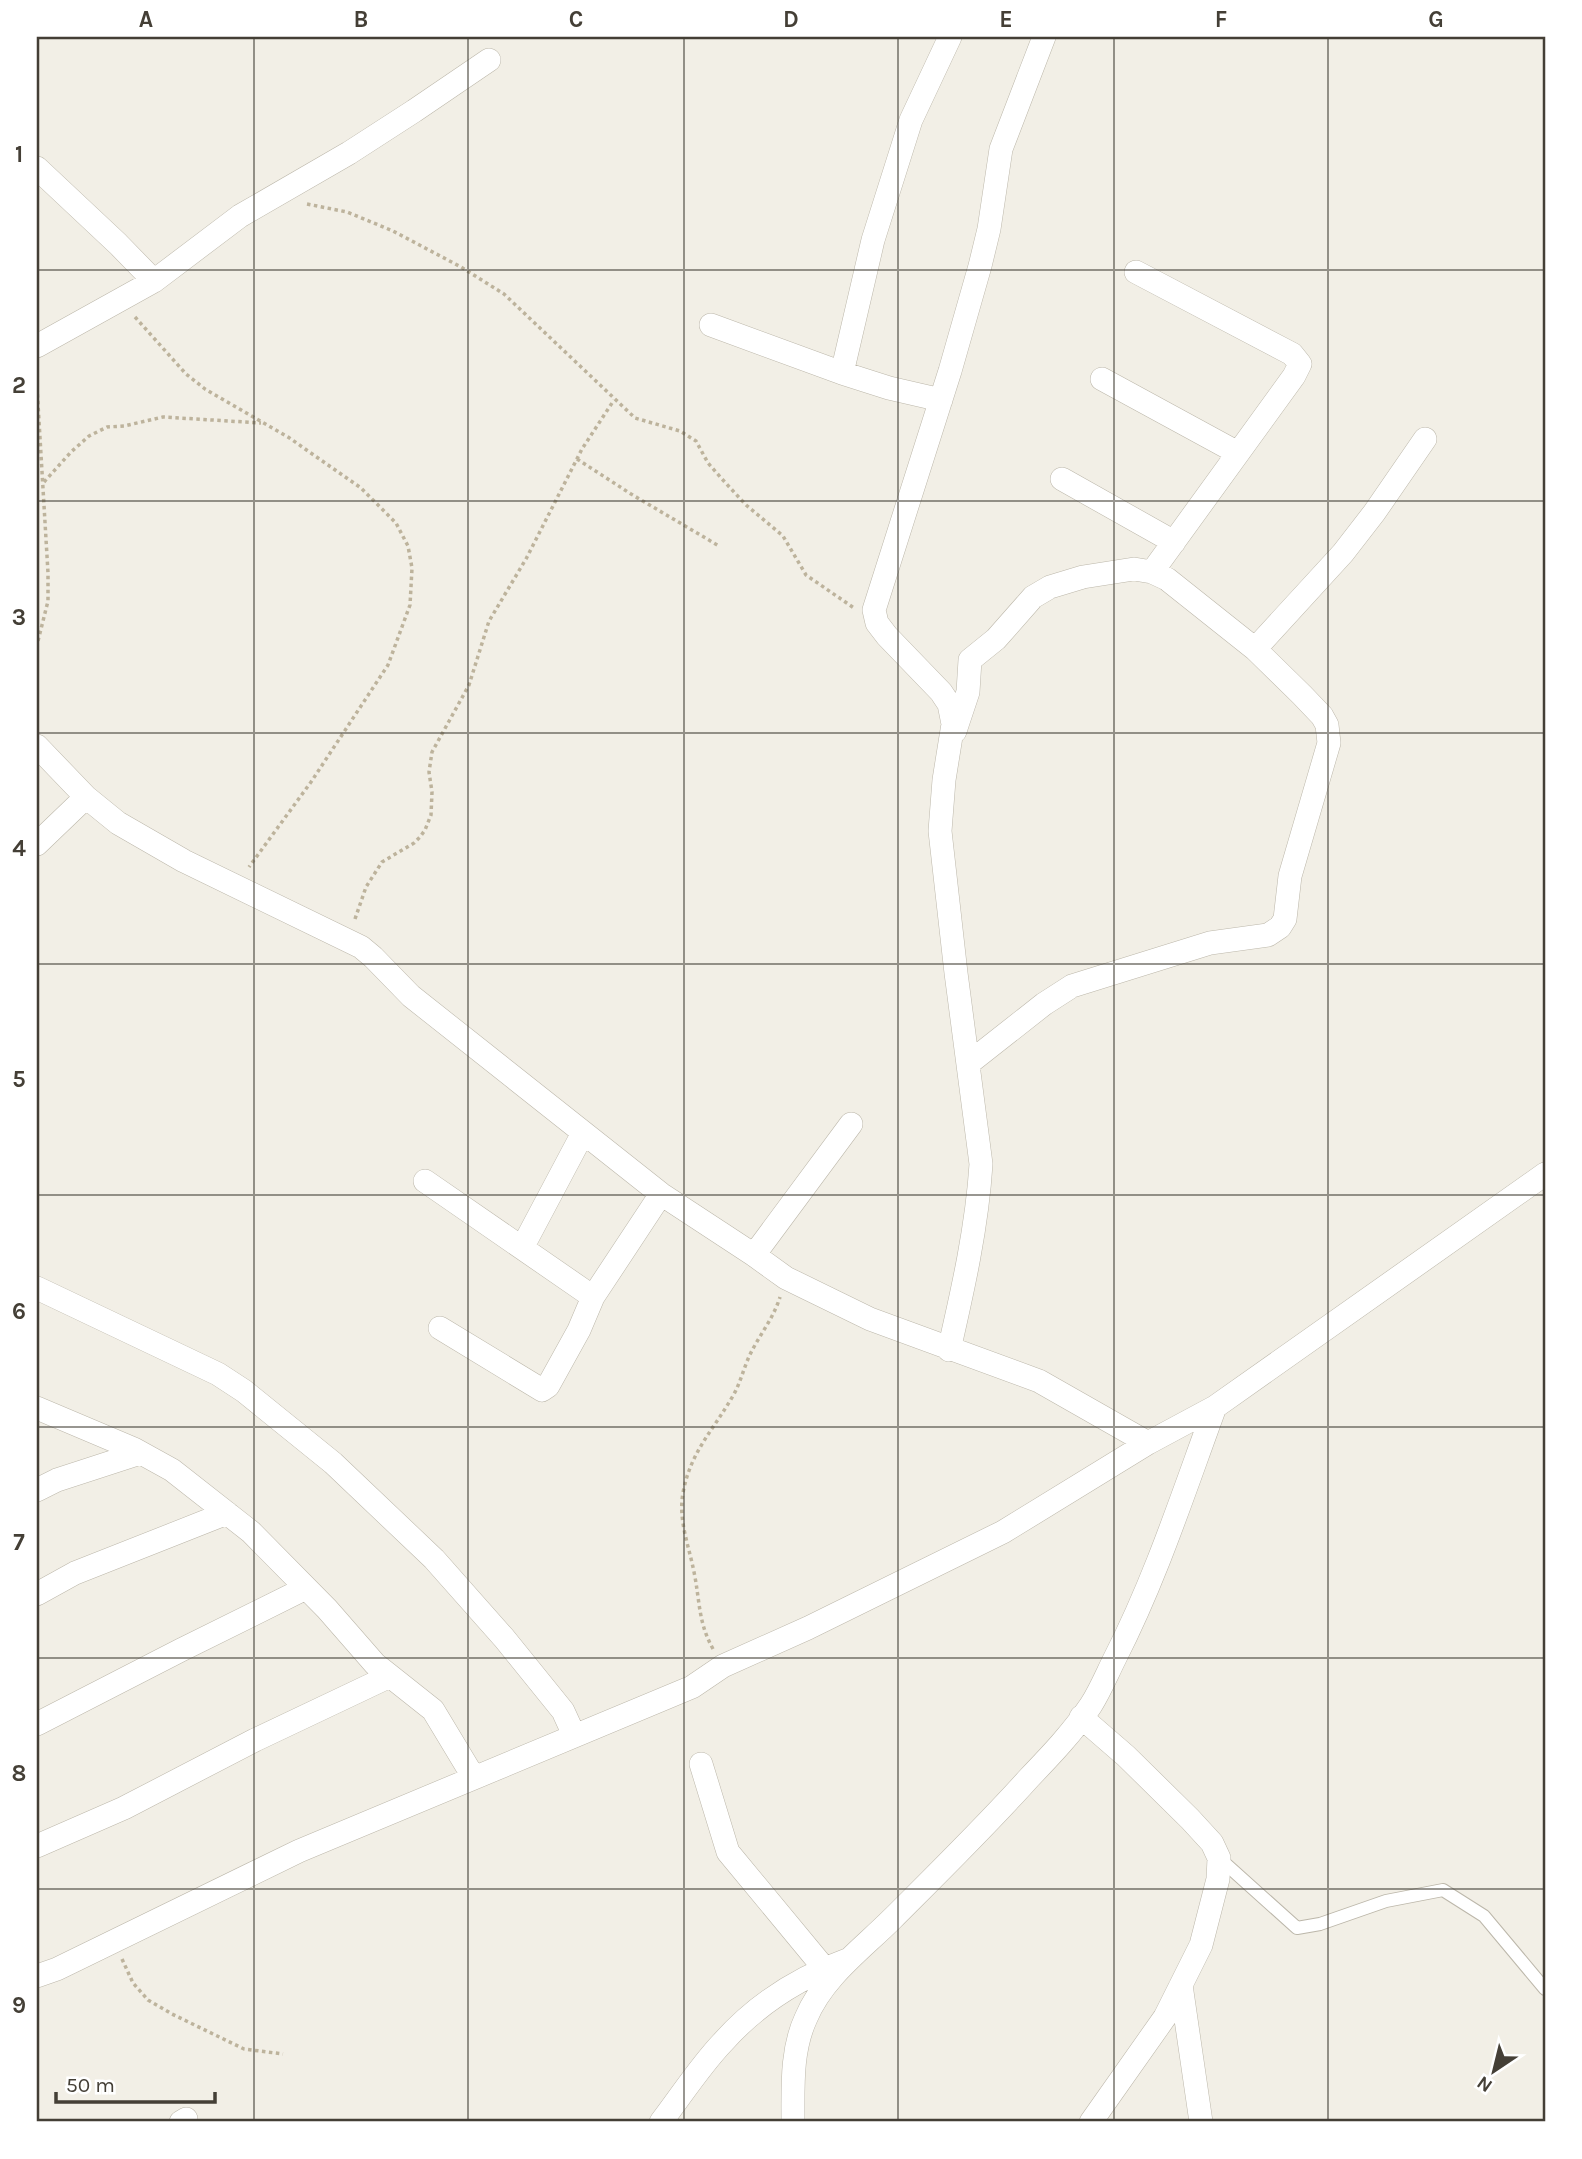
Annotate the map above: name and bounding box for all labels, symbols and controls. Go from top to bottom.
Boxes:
text: A [139,6,153,33]
text: B [354,6,368,33]
text: C [569,6,583,33]
text: D [783,6,799,33]
text: E [999,6,1013,33]
text: F [1215,6,1227,33]
text: G [1428,6,1444,33]
text: 1 [15,141,23,168]
text: 2 [12,372,26,399]
text: 3 [12,604,26,631]
text: 4 [12,835,26,862]
text: 5 [12,1066,26,1093]
text: 6 [12,1298,26,1325]
text: 7 [13,1529,25,1556]
text: 8 [12,1760,26,1787]
text: 9 [12,1992,26,2019]
north arrow [1460,2036,1530,2106]
scale bar [56,2061,215,2105]
text: N [1473,2071,1497,2097]
text: 50 m [66,2073,115,2097]

